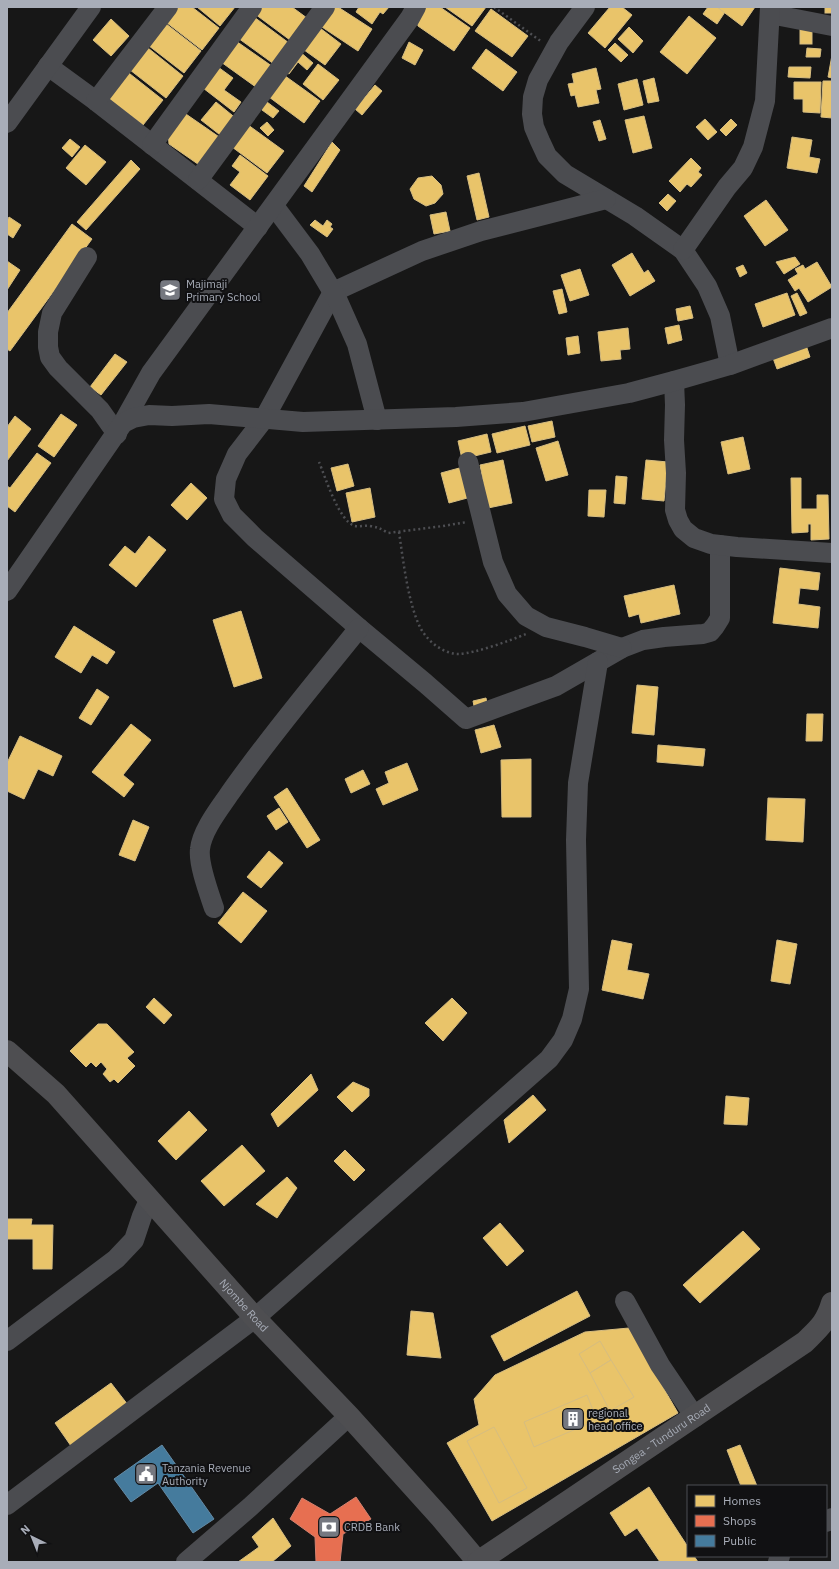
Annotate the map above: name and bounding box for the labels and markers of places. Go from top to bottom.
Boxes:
school or university icon: Majimaji Primary School [157,277,183,303]
place label: Majimaji Primary School [186,277,261,304]
building icon: regional head office [560,1406,586,1432]
place label: regional head office [588,1406,643,1433]
public building icon: Tanzania Revenue Authority [133,1461,159,1487]
place label: Tanzania Revenue Authority [162,1461,251,1488]
bank icon: CRDB Bank [316,1514,342,1540]
place label: CRDB Bank [344,1520,400,1534]

